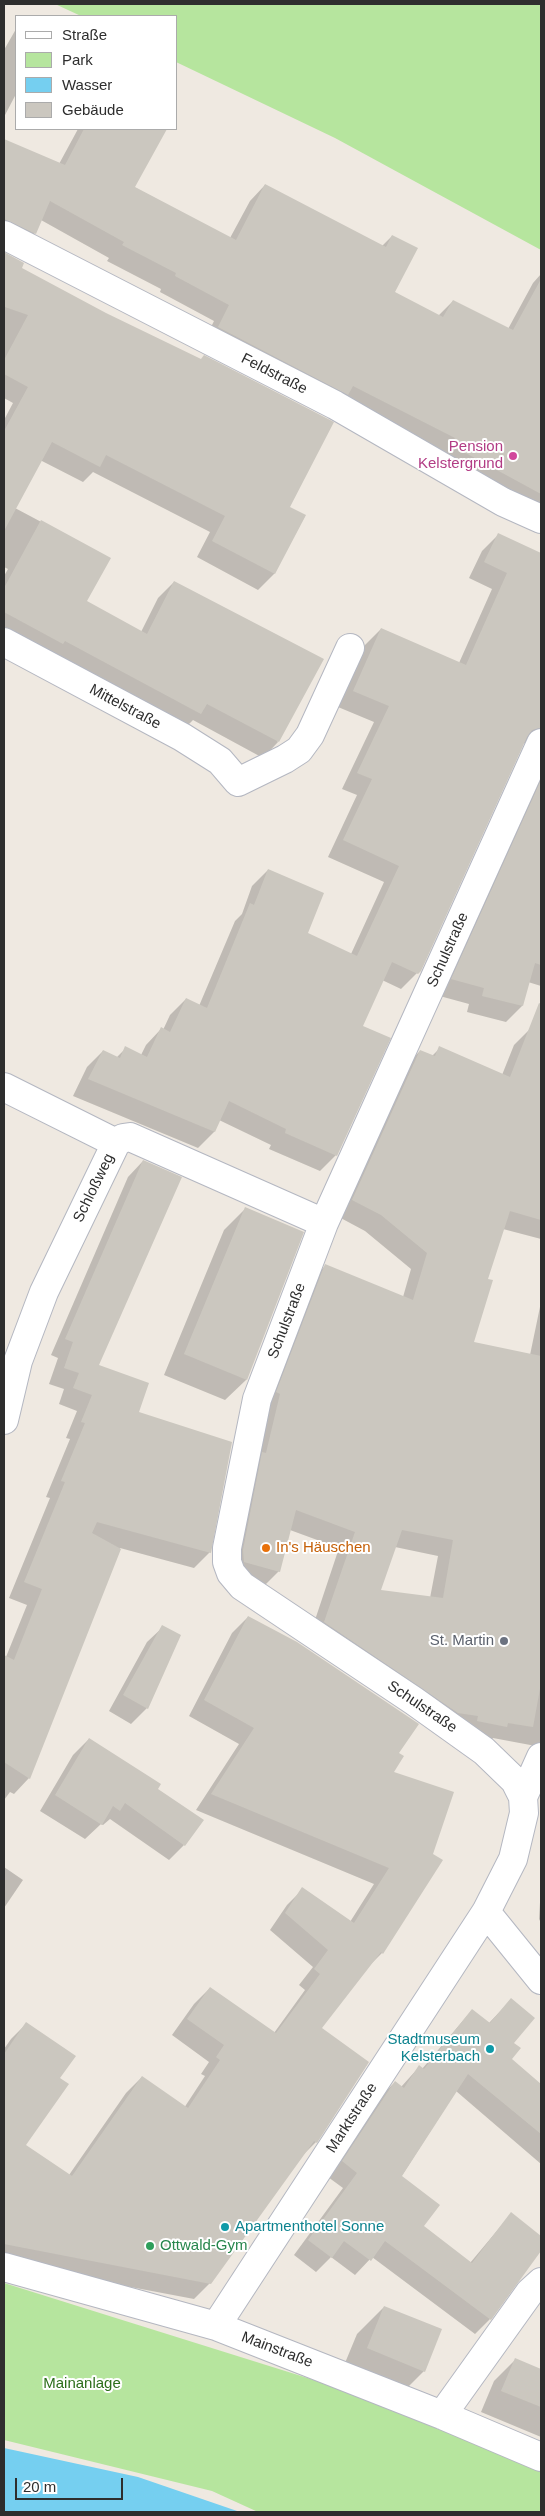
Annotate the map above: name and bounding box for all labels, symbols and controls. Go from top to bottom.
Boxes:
legend [15,15,178,130]
text: Straße [62,26,107,43]
text: Park [62,51,93,68]
text: Wasser [62,76,112,93]
text: Gebäude [62,101,124,118]
street label: Feldstraße [238,350,310,398]
place label: Pension Kelstergrund [418,438,503,473]
marker: Pension Kelstergrund [507,450,519,462]
street label: Mittelstraße [86,681,164,733]
street label: Schulstraße [424,910,472,990]
street label: Schloßweg [70,1151,118,1225]
street label: Schulstraße [264,1280,310,1362]
place label: In's Häuschen [276,1539,371,1557]
marker: In's Häuschen [260,1542,272,1554]
place label: St. Martin [430,1632,494,1650]
marker: St. Martin [498,1635,510,1647]
street label: Schulstraße [384,1677,460,1737]
place label: Stadtmuseum Kelsterbach [387,2031,480,2066]
marker: Stadtmuseum Kelsterbach [484,2043,496,2055]
street label: Marktstraße [323,2080,381,2156]
place label: Apartmenthotel Sonne [235,2218,384,2236]
marker: Apartmenthotel Sonne [219,2221,231,2233]
place label: Ottwald-Gym [160,2237,248,2255]
marker: Ottwald-Gym [144,2240,156,2252]
street label: Mainstraße [239,2328,315,2372]
park label: Mainanlage [43,2375,121,2393]
scale bar [18,2468,125,2500]
text: 20 m [23,2478,56,2495]

